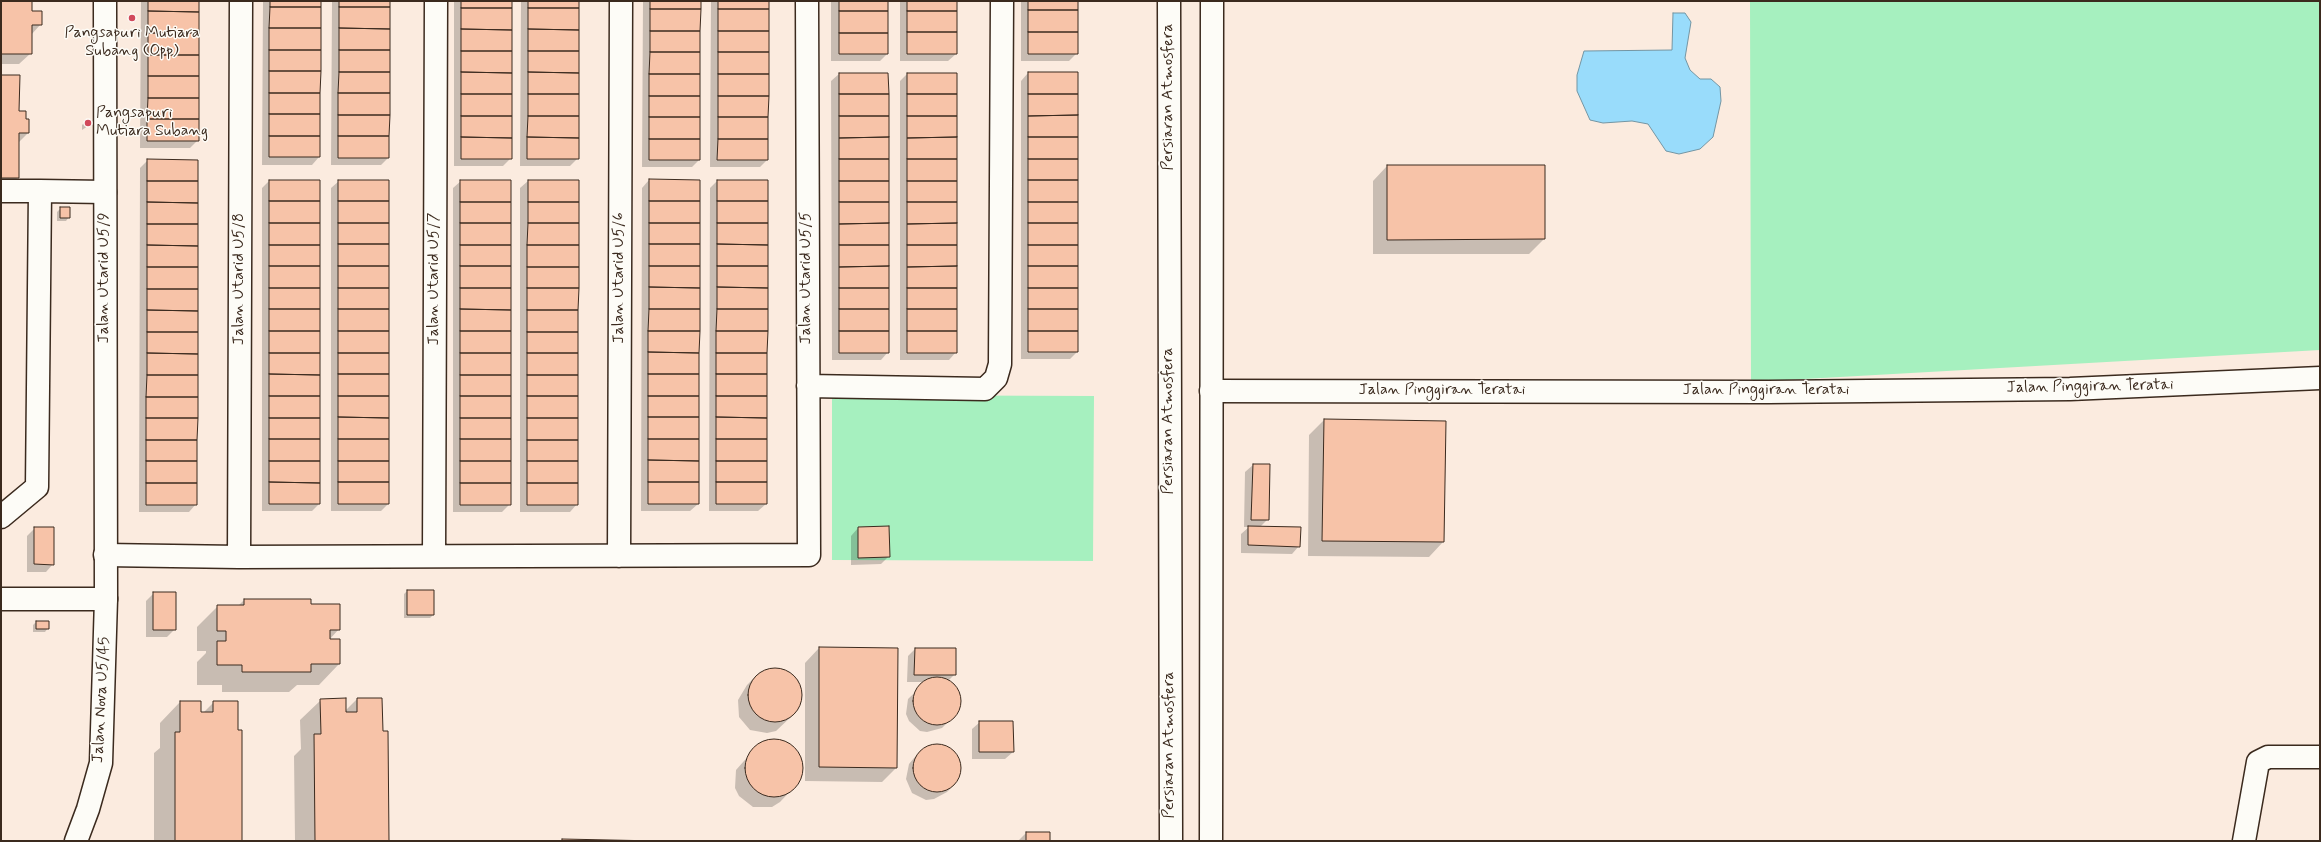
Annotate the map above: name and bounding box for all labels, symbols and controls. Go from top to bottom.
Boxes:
marker: Pangsapuri Mutiara Subang (Opp) [127,13,137,23]
place label: Pangsapuri Mutiara Subang (Opp) [64,24,200,62]
street label: Persiaran Atmosfera [1159,24,1179,170]
place label: Pangsapuri Mutiara Subang [96,104,208,142]
marker: Pangsapuri Mutiara Subang [83,118,93,128]
street label: Jalan Utarid U5/9 [95,212,115,344]
street label: Jalan Utarid U5/6 [610,212,630,344]
street label: Jalan Utarid U5/5 [797,212,817,344]
street label: Jalan Utarid U5/8 [230,213,250,345]
street label: Jalan Utarid U5/7 [425,213,445,345]
street label: Persiaran Atmosfera [1159,348,1179,494]
street label: Jalan Pinggiran Teratai [2006,376,2174,398]
street label: Jalan Pinggiran Teratai [1359,381,1525,401]
street label: Jalan Pinggiran Teratai [1683,381,1849,401]
street label: Jalan Nova U5/45 [89,636,115,764]
street label: Persiaran Atmosfera [1160,672,1180,818]

